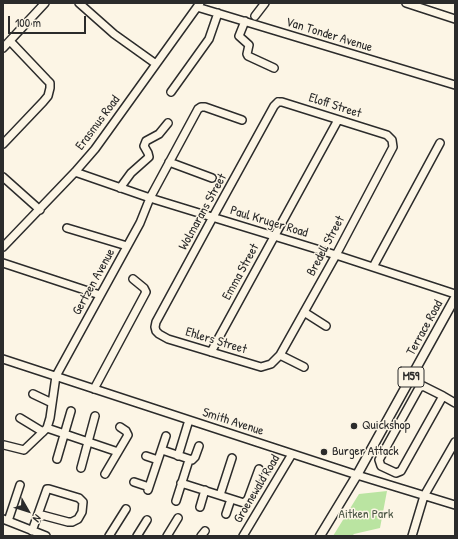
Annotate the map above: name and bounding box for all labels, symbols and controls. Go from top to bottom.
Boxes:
scale bar [10,8,88,34]
text: 100 m [15,14,41,31]
street label: Van Tonder Avenue [284,14,374,56]
street label: Eloff Street [307,90,363,122]
street label: Erasmus Road [72,93,124,153]
street label: Wolmarans Street [176,171,230,253]
street label: Paul Kruger Road [228,203,310,241]
street label: Bredell Street [304,213,348,279]
street label: Emma Street [219,241,263,303]
street label: Gertzen Avenue [69,246,119,318]
street label: Terrace Road [403,298,447,358]
street label: Ehlers Street [184,324,248,358]
road number: M59 [398,367,424,387]
street label: Smith Avenue [200,405,266,439]
place label: Quickshop [362,418,410,434]
marker: Quickshop [349,421,359,431]
place label: Burger Attack [332,444,399,460]
marker: Burger Attack [319,447,329,457]
street label: Groenewald Road [231,452,283,526]
north arrow [8,491,48,531]
park label: Aitken Park [339,507,393,523]
text: N [30,512,45,525]

